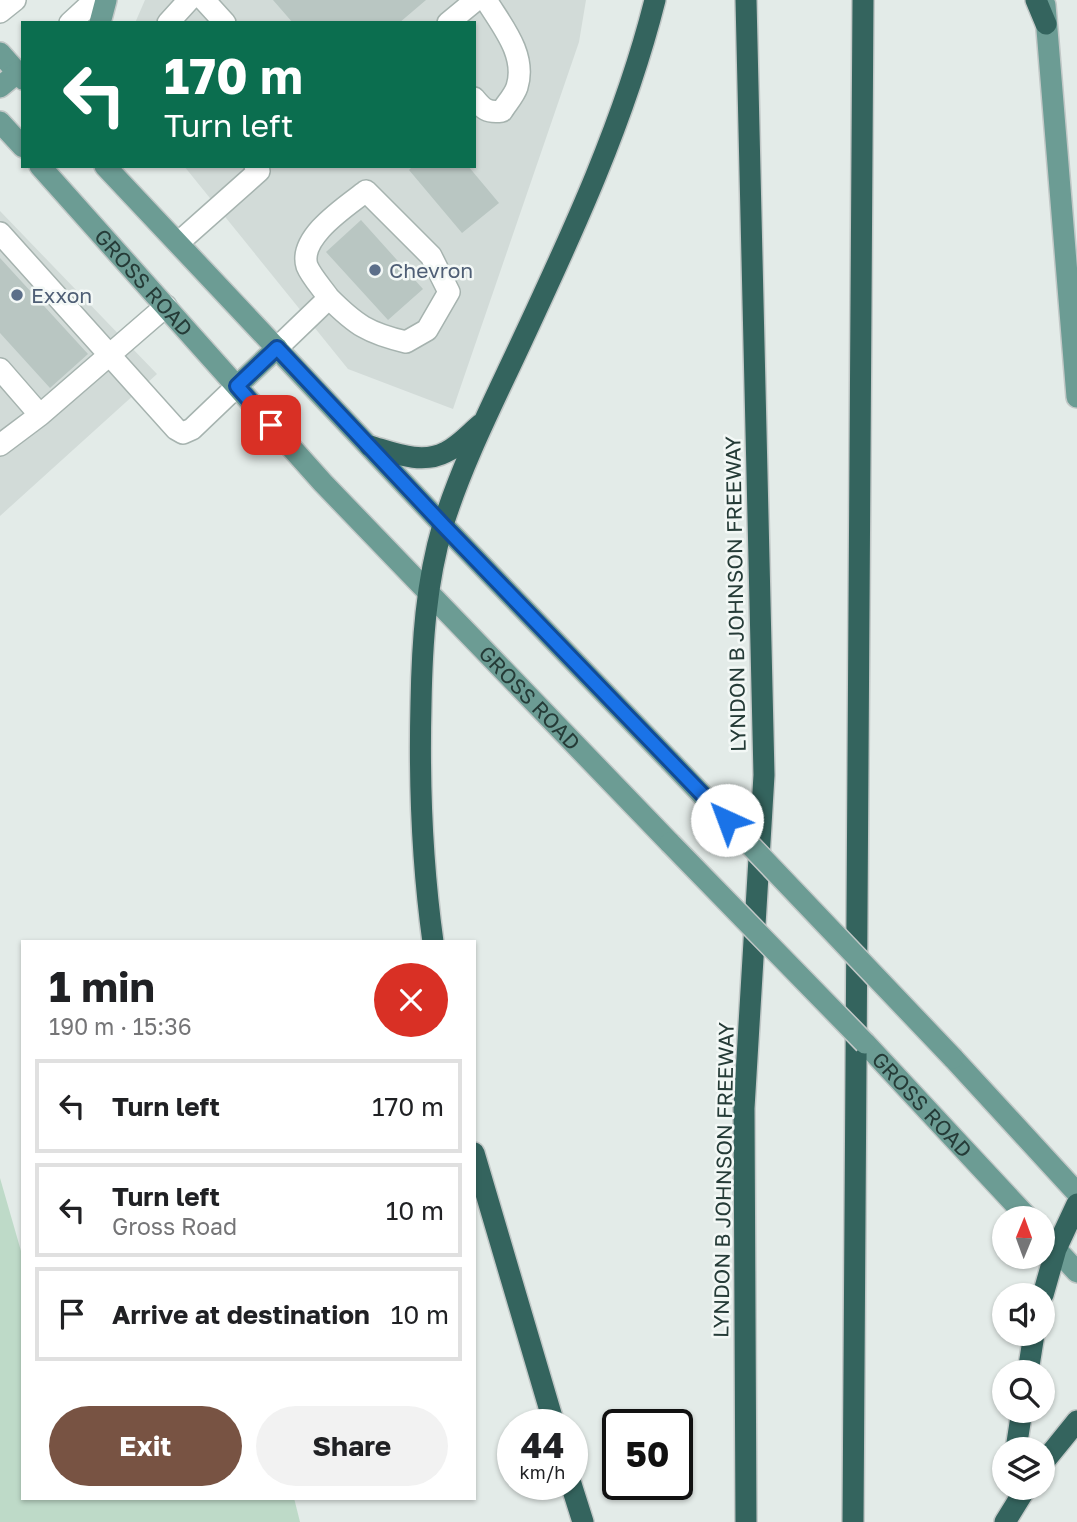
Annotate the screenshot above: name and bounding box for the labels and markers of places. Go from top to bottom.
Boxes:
place label: Chevron [389,257,473,283]
marker: Chevron [367,262,383,278]
place label: Exxon [31,282,92,308]
marker: Exxon [9,287,25,303]
pin [241,395,301,455]

